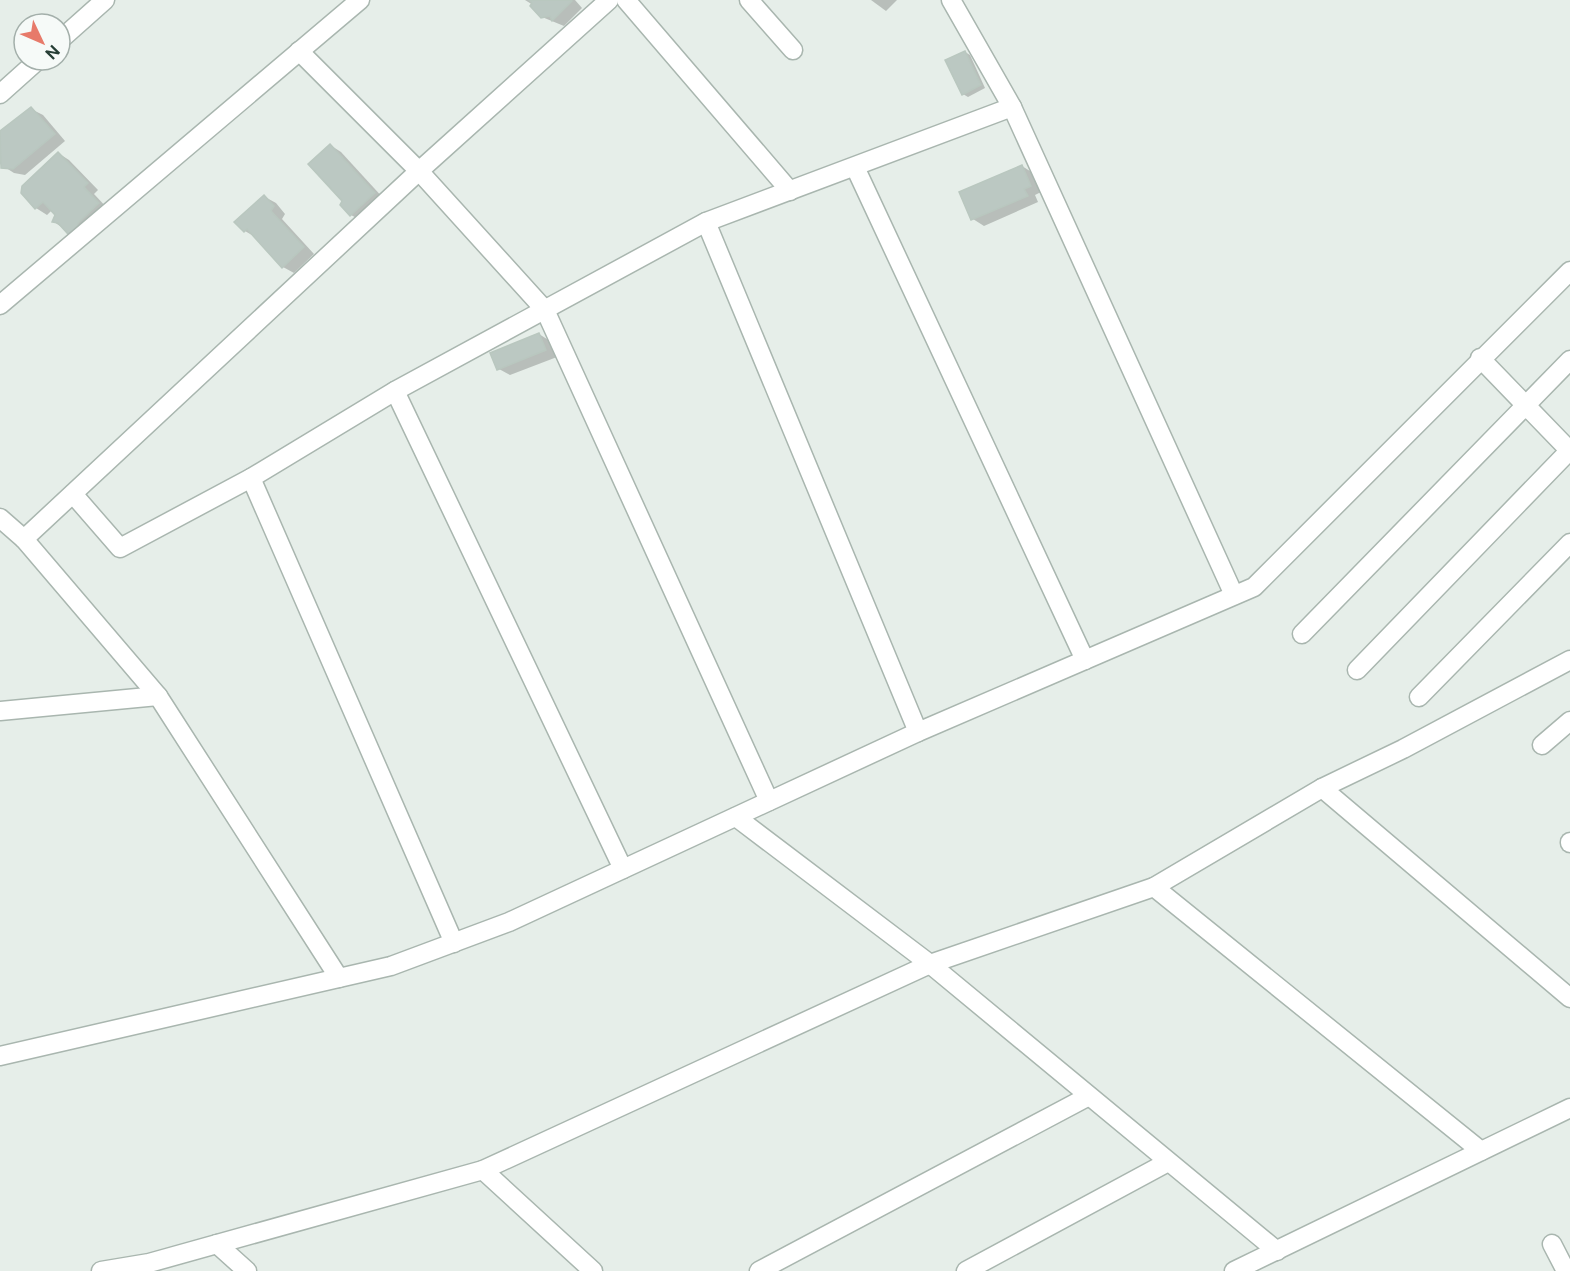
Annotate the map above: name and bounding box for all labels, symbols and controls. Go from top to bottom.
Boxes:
north arrow [12,12,72,72]
text: N [41,41,64,63]

